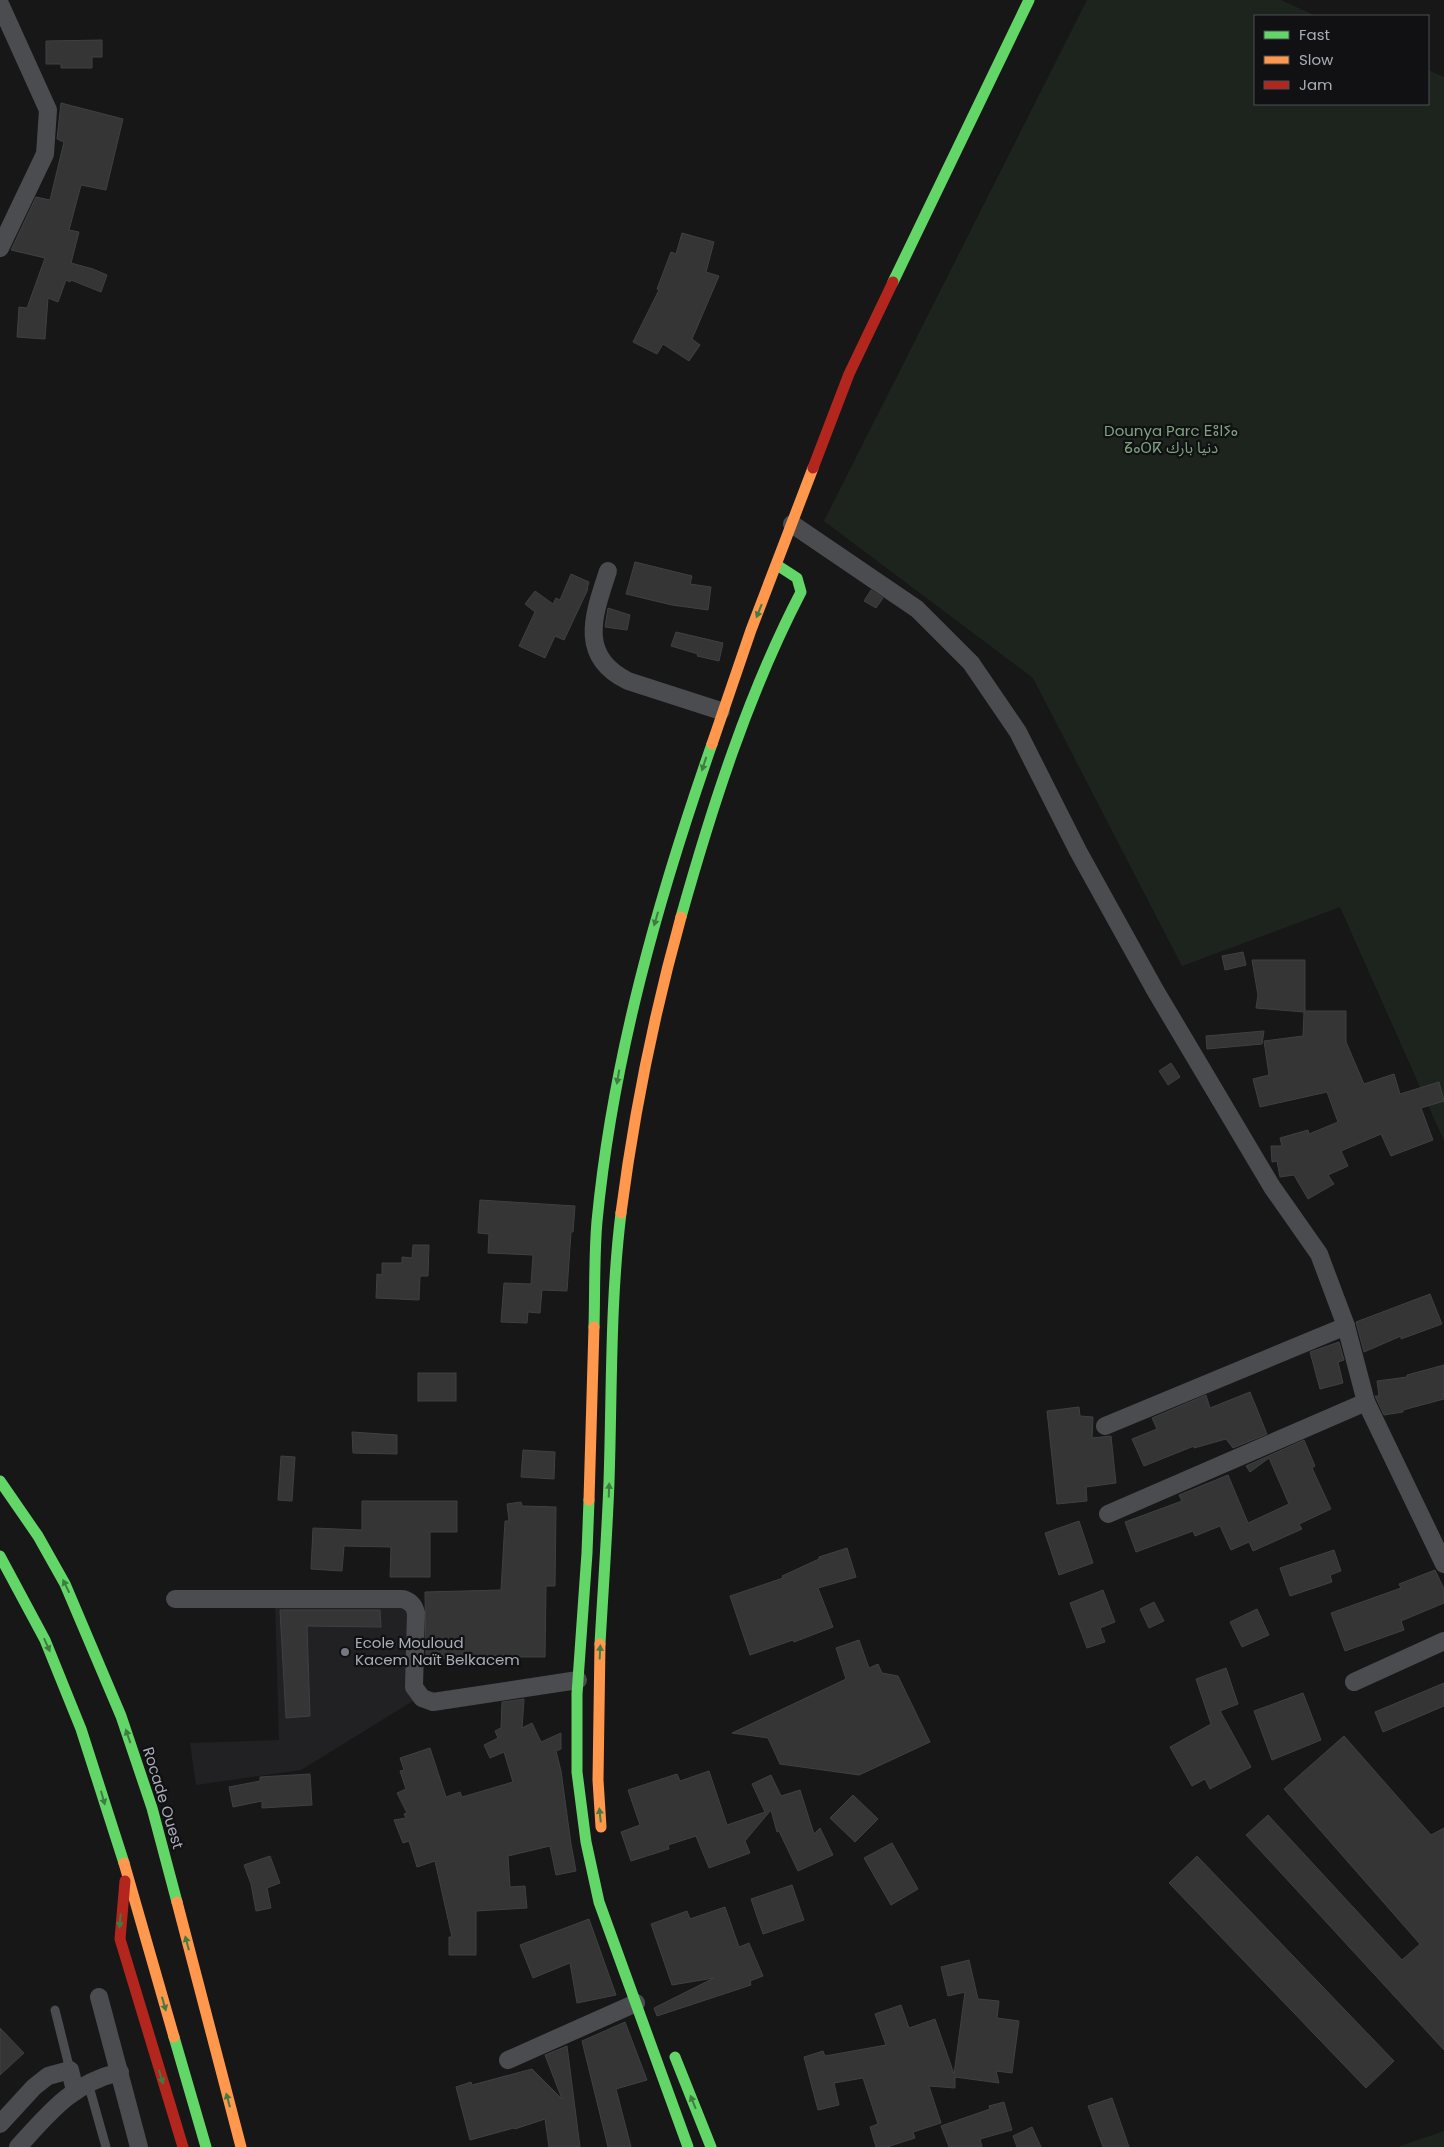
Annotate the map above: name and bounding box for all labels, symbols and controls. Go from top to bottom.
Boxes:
legend [1254,15,1429,105]
text: Fast [1299,24,1330,45]
text: Slow [1299,49,1334,70]
text: Jam [1299,74,1333,95]
park label: Dounya Parc ⴹⵓⵏⵢⴰ ⵒⴰⵔⴽ دنيا بارك [1104,420,1238,458]
one-way arrow [754,604,762,618]
one-way arrow [700,756,707,771]
one-way arrow [651,911,659,926]
one-way arrow [613,1069,621,1085]
one-way arrow [605,1482,613,1498]
one-way arrow [61,1579,69,1593]
place label: Ecole Mouloud Kacem Naït Belkacem [355,1632,520,1670]
one-way arrow [44,1638,52,1652]
one-way arrow [597,1644,605,1660]
marker: Ecole Mouloud Kacem Naït Belkacem [339,1646,351,1658]
one-way arrow [124,1728,132,1743]
street label: Rocade Ouest [138,1744,189,1851]
one-way arrow [100,1790,108,1805]
one-way arrow [596,1807,604,1823]
one-way arrow [116,1913,124,1929]
one-way arrow [183,1935,191,1950]
one-way arrow [161,1996,169,2011]
one-way arrow [158,2069,166,2084]
one-way arrow [224,2092,232,2107]
one-way arrow [688,2095,696,2109]

